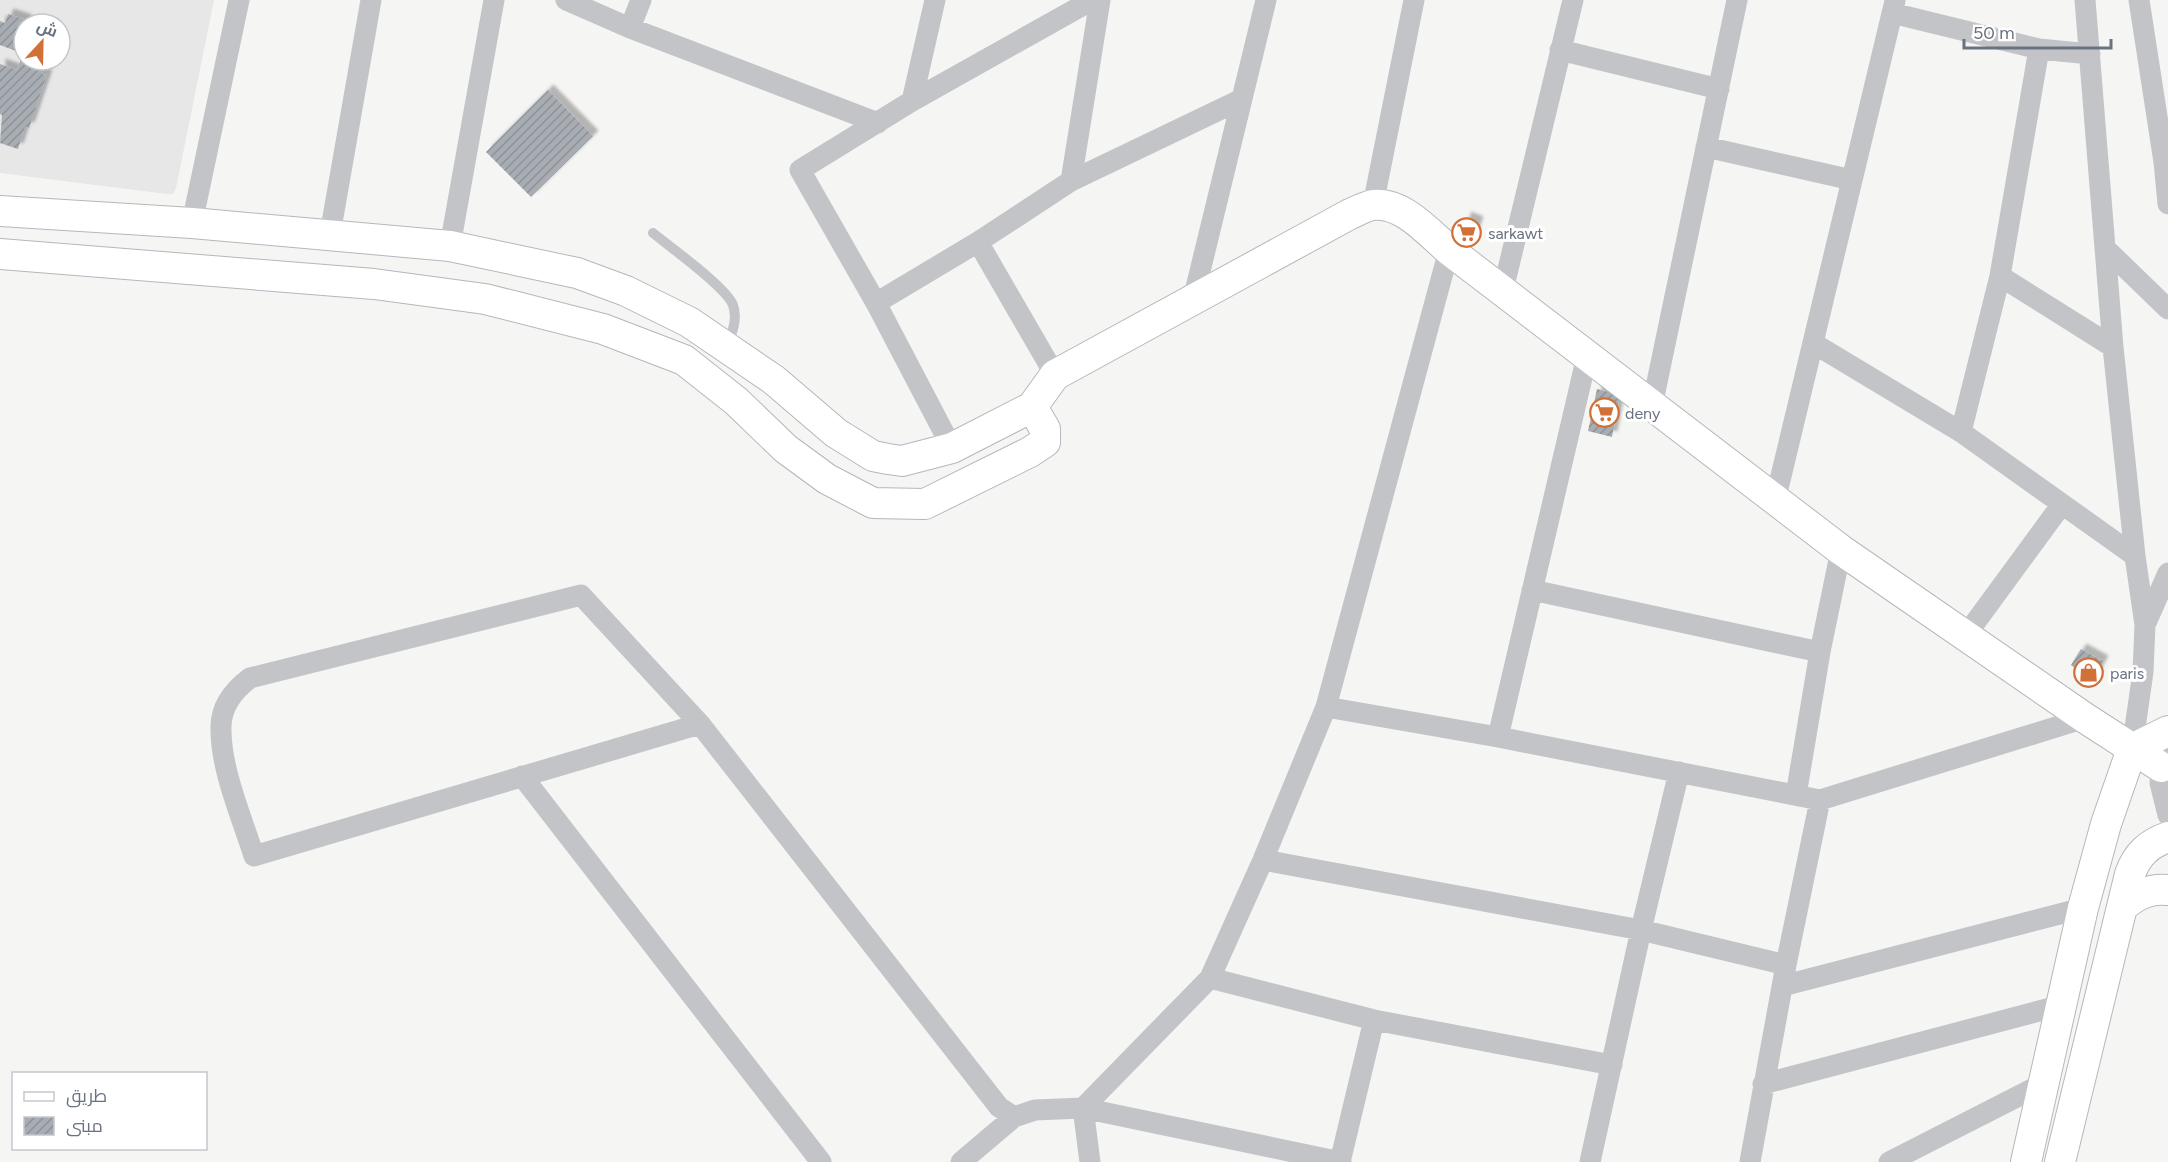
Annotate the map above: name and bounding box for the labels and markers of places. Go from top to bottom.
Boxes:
supermarket icon: sarkawt [1451,217,1483,249]
place label: sarkawt [1488,224,1543,243]
supermarket icon: deny [1588,397,1620,429]
place label: deny [1625,404,1661,423]
shop icon: paris [2073,657,2105,689]
place label: paris [2110,664,2144,683]

